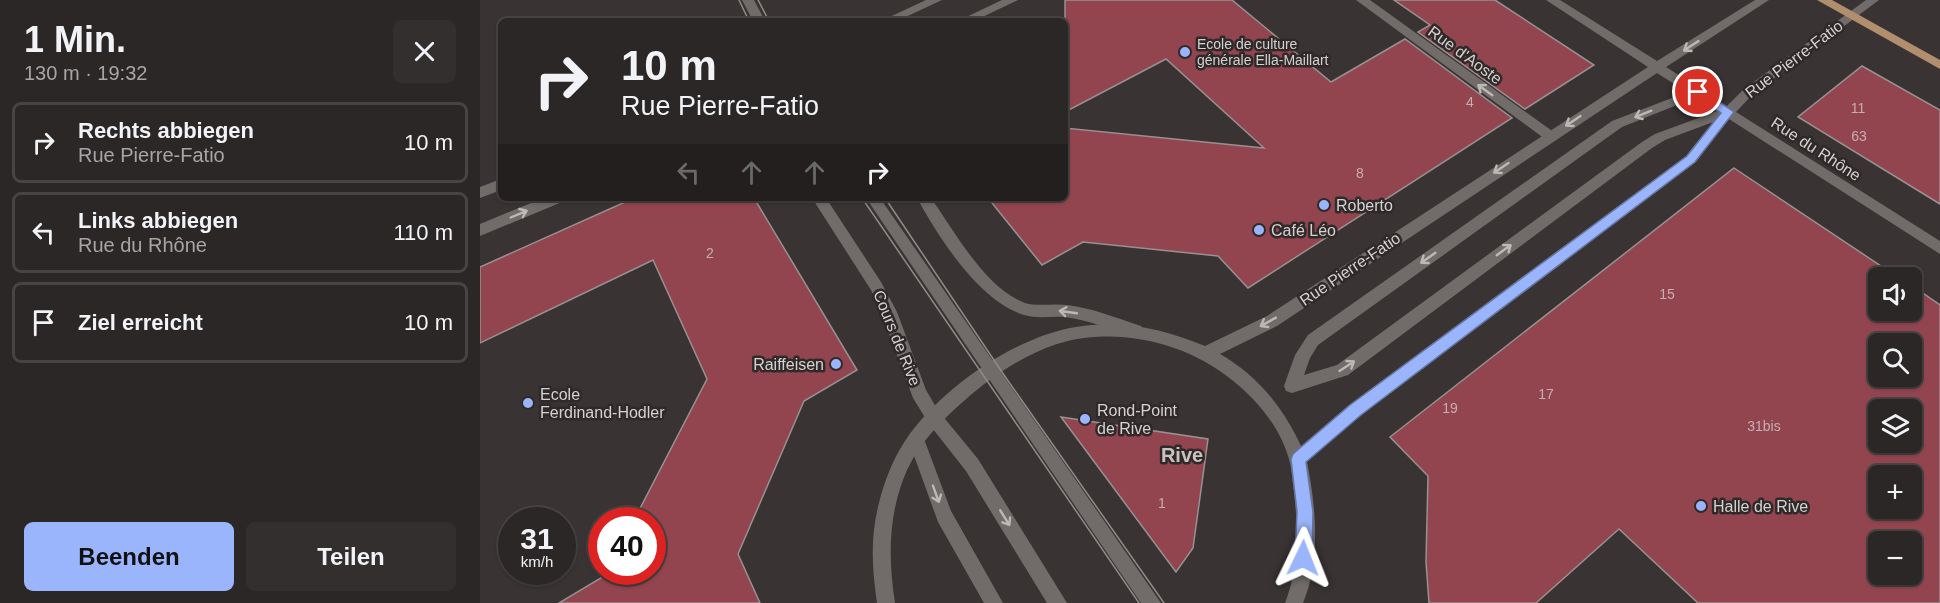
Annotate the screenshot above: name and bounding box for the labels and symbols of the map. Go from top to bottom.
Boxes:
street label: Rue Pierre-Fatio [1742,17,1846,101]
street label: Rue d'Aoste [1425,23,1505,87]
place label: Ecole de culture générale Ella-Maillart [1197,36,1329,68]
one-way arrow [1683,40,1700,52]
marker: Ecole de culture générale Ella-Maillart [1178,45,1192,59]
pin [1672,66,1723,117]
one-way arrow [1478,83,1494,96]
house number: 4 [1466,94,1474,110]
house number: 11 [1851,100,1865,116]
one-way arrow [1634,109,1653,120]
street label: Rue du Rhône [1768,114,1864,184]
one-way arrow [1565,115,1582,127]
house number: 63 [1851,128,1867,144]
one-way arrow [1493,162,1510,174]
house number: 8 [1356,165,1364,181]
place label: Roberto [1336,197,1393,214]
marker: Roberto [1317,198,1331,212]
one-way arrow [509,208,527,220]
place label: Café Léo [1271,222,1336,239]
marker: Café Léo [1252,223,1266,237]
street label: Rue Pierre-Fatio [1297,229,1403,309]
one-way arrow [1495,244,1511,256]
house number: 2 [706,245,714,261]
one-way arrow [1421,252,1437,264]
house number: 15 [1659,286,1675,302]
street label: Cours de Rive [870,288,924,388]
one-way arrow [1059,307,1078,318]
one-way arrow [1260,317,1278,328]
place label: Raiffeisen [753,356,824,373]
marker: Raiffeisen [829,357,843,371]
one-way arrow [1338,359,1355,372]
place label: Ecole Ferdinand-Hodler [540,386,665,421]
house number: 17 [1538,386,1554,402]
marker: Ecole Ferdinand-Hodler [521,396,535,410]
house number: 19 [1442,400,1458,416]
place label: Rond-Point de Rive [1097,402,1178,437]
marker: Rond-Point de Rive [1078,412,1092,426]
house number: 31bis [1747,418,1781,434]
district label: Rive [1161,444,1203,466]
one-way arrow [931,484,942,503]
house number: 1 [1158,495,1166,511]
place label: Halle de Rive [1713,498,1808,515]
marker: Halle de Rive [1694,499,1708,513]
speed limit sign: 40 [588,507,666,585]
one-way arrow [999,509,1011,526]
position arrow [1271,526,1335,590]

